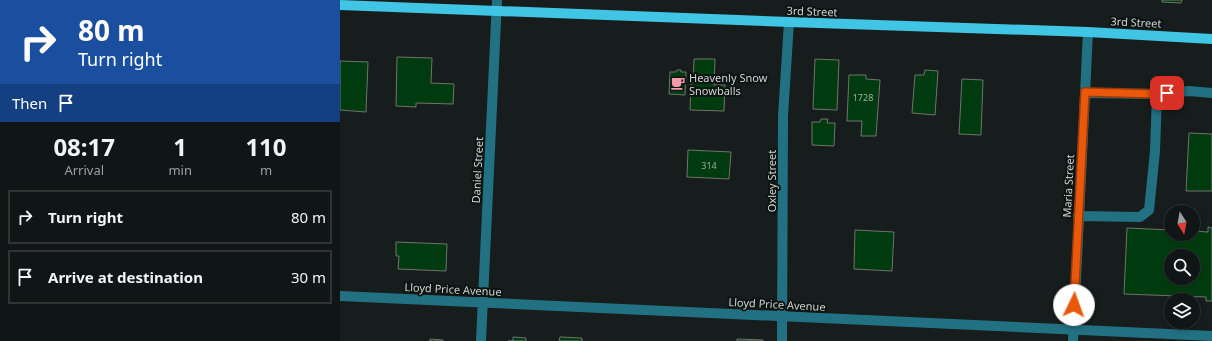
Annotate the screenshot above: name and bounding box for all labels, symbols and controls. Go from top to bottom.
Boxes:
street label: 3rd Street [786,3,838,19]
text: 80 m [78,11,145,49]
street label: 3rd Street [1110,13,1162,31]
icon: right [12,16,64,68]
text: Turn right [78,47,162,71]
place label: Heavenly Snow Snowballs [689,70,768,98]
cafe icon: Heavenly Snow Snowballs [670,75,686,91]
pin [1150,76,1184,110]
icon: arrive [1156,82,1178,104]
house number: 1728 [853,91,873,104]
icon: arrive [55,92,77,114]
text: Then [12,93,47,113]
text: 08:17 [53,130,115,163]
text: 1 [173,130,187,163]
text: 110 [245,130,287,163]
street label: Daniel Street [468,136,486,204]
street label: Oxley Street [764,150,779,212]
street label: Maria Street [1059,154,1077,218]
house number: 314 [701,159,717,172]
text: Arrival [64,161,104,179]
text: min [168,161,192,179]
text: m [260,161,272,179]
north arrow [1164,205,1200,241]
map controls [1164,205,1200,329]
icon: right [14,206,36,228]
text: Turn right [48,207,123,227]
text: 80 m [291,207,326,227]
button: search [1164,249,1200,285]
icon: arrive [14,266,36,288]
text: Arrive at destination [48,267,203,287]
text: 30 m [291,267,326,287]
street label: Lloyd Price Avenue [404,279,502,299]
position arrow [1053,284,1095,326]
button: layers [1164,293,1200,329]
street label: Lloyd Price Avenue [728,294,826,314]

